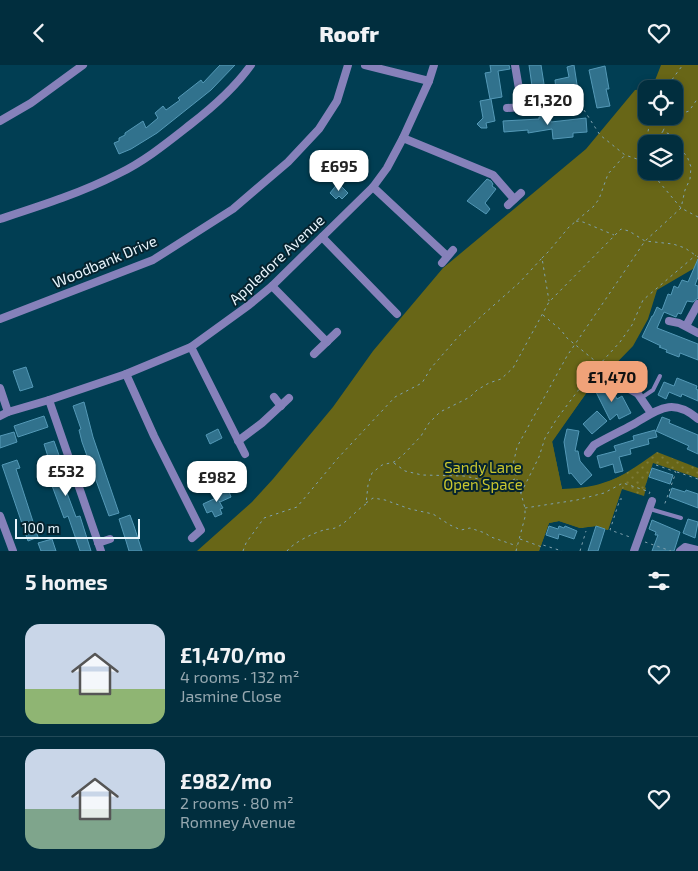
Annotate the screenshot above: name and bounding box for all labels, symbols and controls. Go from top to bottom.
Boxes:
icon: back [25,19,53,47]
icon: heart [645,19,673,47]
text: Roofr [319,20,379,46]
map controls [638,80,683,180]
button: locate [638,80,683,125]
pin: £1,320 [507,83,589,126]
text: £1,320 [524,90,572,109]
button: layers [638,135,683,180]
pin: £695 [309,149,369,192]
text: £695 [320,156,358,175]
street label: Appledore Avenue [225,211,328,308]
street label: Woodbank Drive [50,231,159,291]
pin: £1,470 [571,361,653,403]
text: £1,470 [588,367,636,386]
pin: £532 [36,455,96,497]
park label: Sandy Lane Open Space [443,458,523,493]
text: £532 [48,461,84,480]
pin: £982 [187,461,247,503]
text: £982 [198,467,236,486]
scale bar [15,516,140,539]
text: 100 m [22,519,60,536]
icon: filters [645,567,673,595]
text: 5 homes [25,569,108,594]
text: £1,470/mo [180,642,286,667]
icon: home [65,644,125,704]
icon: heart [645,660,673,688]
text: 4 rooms · 132 m² [180,667,299,686]
text: Jasmine Close [180,686,281,705]
text: £982/mo [180,768,272,793]
icon: home [65,769,125,829]
icon: heart [645,785,673,813]
text: 2 rooms · 80 m² [180,793,294,812]
text: Romney Avenue [180,812,296,831]

